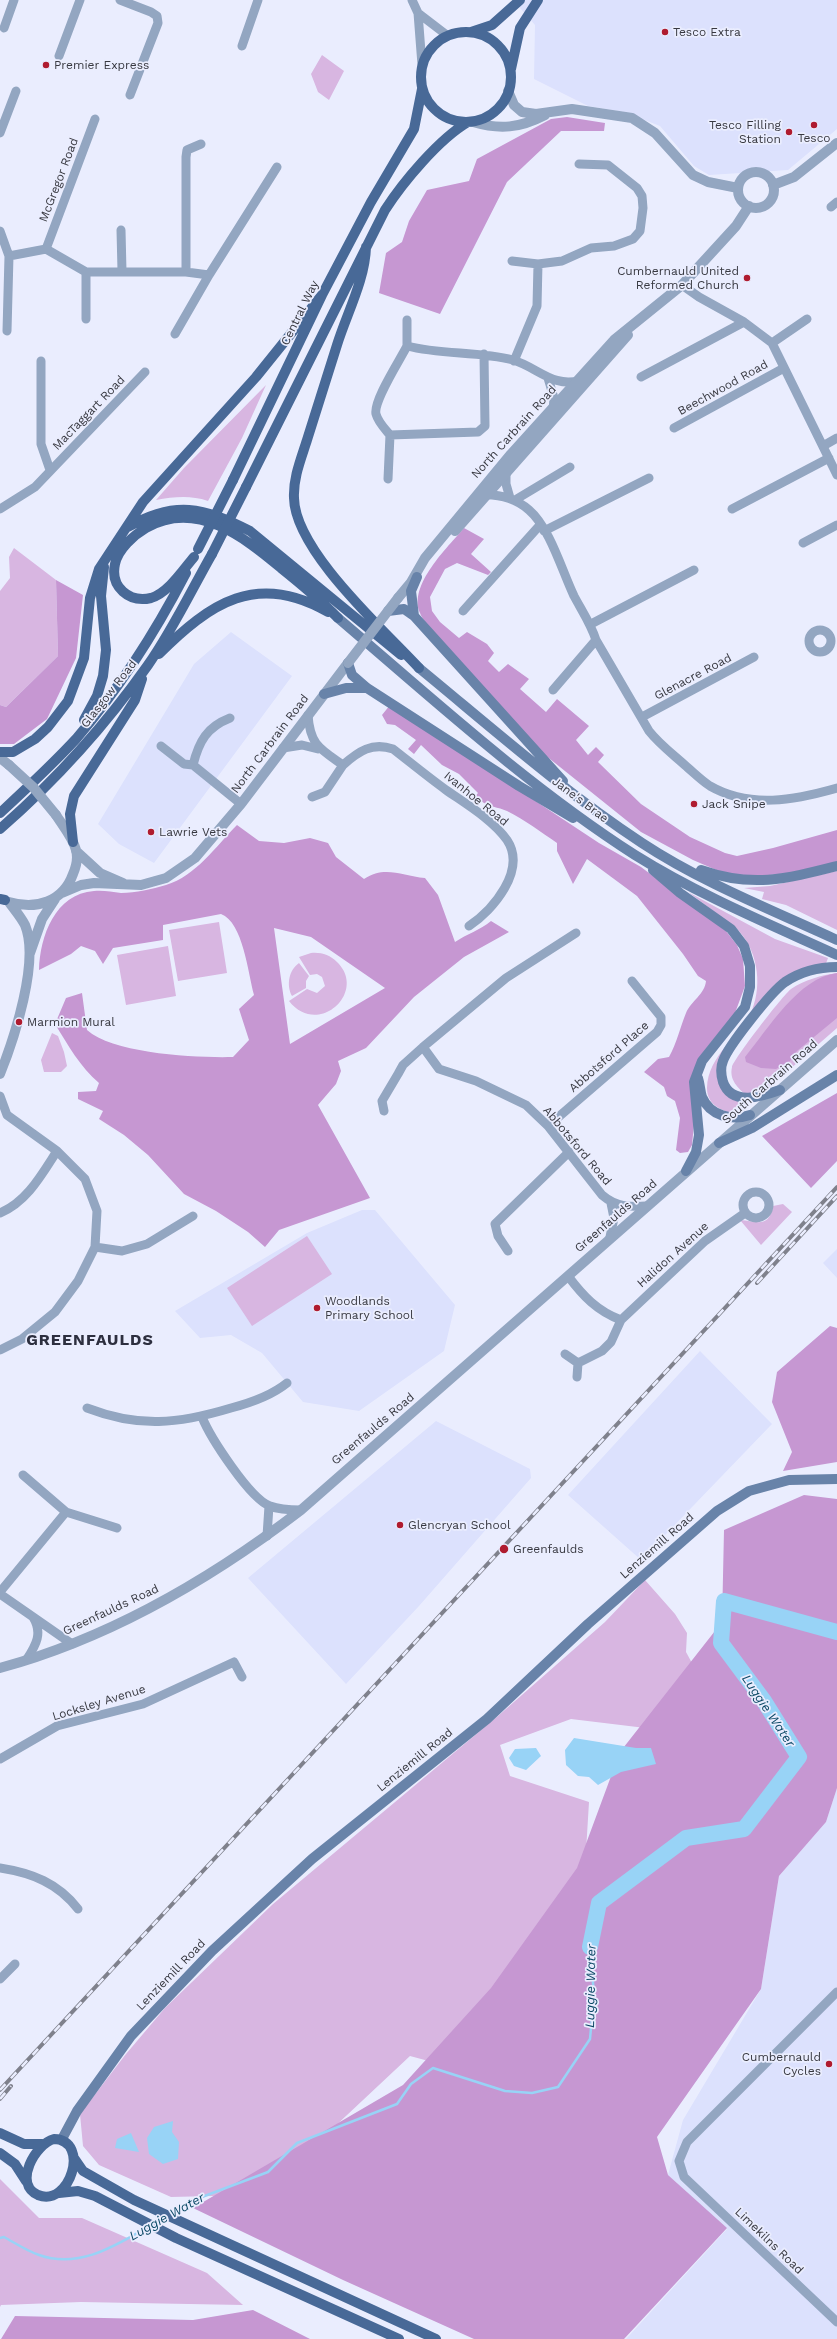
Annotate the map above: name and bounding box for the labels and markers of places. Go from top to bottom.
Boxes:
place label: Tesco Extra [673,25,741,39]
marker: Tesco Extra [660,27,670,37]
place label: Premier Express [54,58,149,72]
marker: Premier Express [41,60,51,70]
place label: Tesco Filling Station [709,118,781,146]
marker: Tesco [809,120,819,130]
marker: Tesco Filling Station [784,127,794,137]
place label: Tesco [797,131,831,145]
place label: Cumbernauld United Reformed Church [617,264,739,292]
marker: Cumbernauld United Reformed Church [742,273,752,283]
place label: Jack Snipe [702,797,766,811]
marker: Jack Snipe [689,799,699,809]
place label: Lawrie Vets [159,825,227,839]
marker: Lawrie Vets [146,827,156,837]
place label: Marmion Mural [27,1015,115,1029]
marker: Marmion Mural [14,1017,24,1027]
place label: Woodlands Primary School [325,1294,414,1322]
marker: Woodlands Primary School [312,1303,322,1313]
place label: Glencryan School [408,1518,511,1532]
marker: Glencryan School [395,1520,405,1530]
place label: Greenfaulds [513,1542,584,1556]
marker: Greenfaulds [498,1543,510,1555]
place label: Cumbernauld Cycles [742,2050,821,2078]
marker: Cumbernauld Cycles [824,2059,834,2069]

